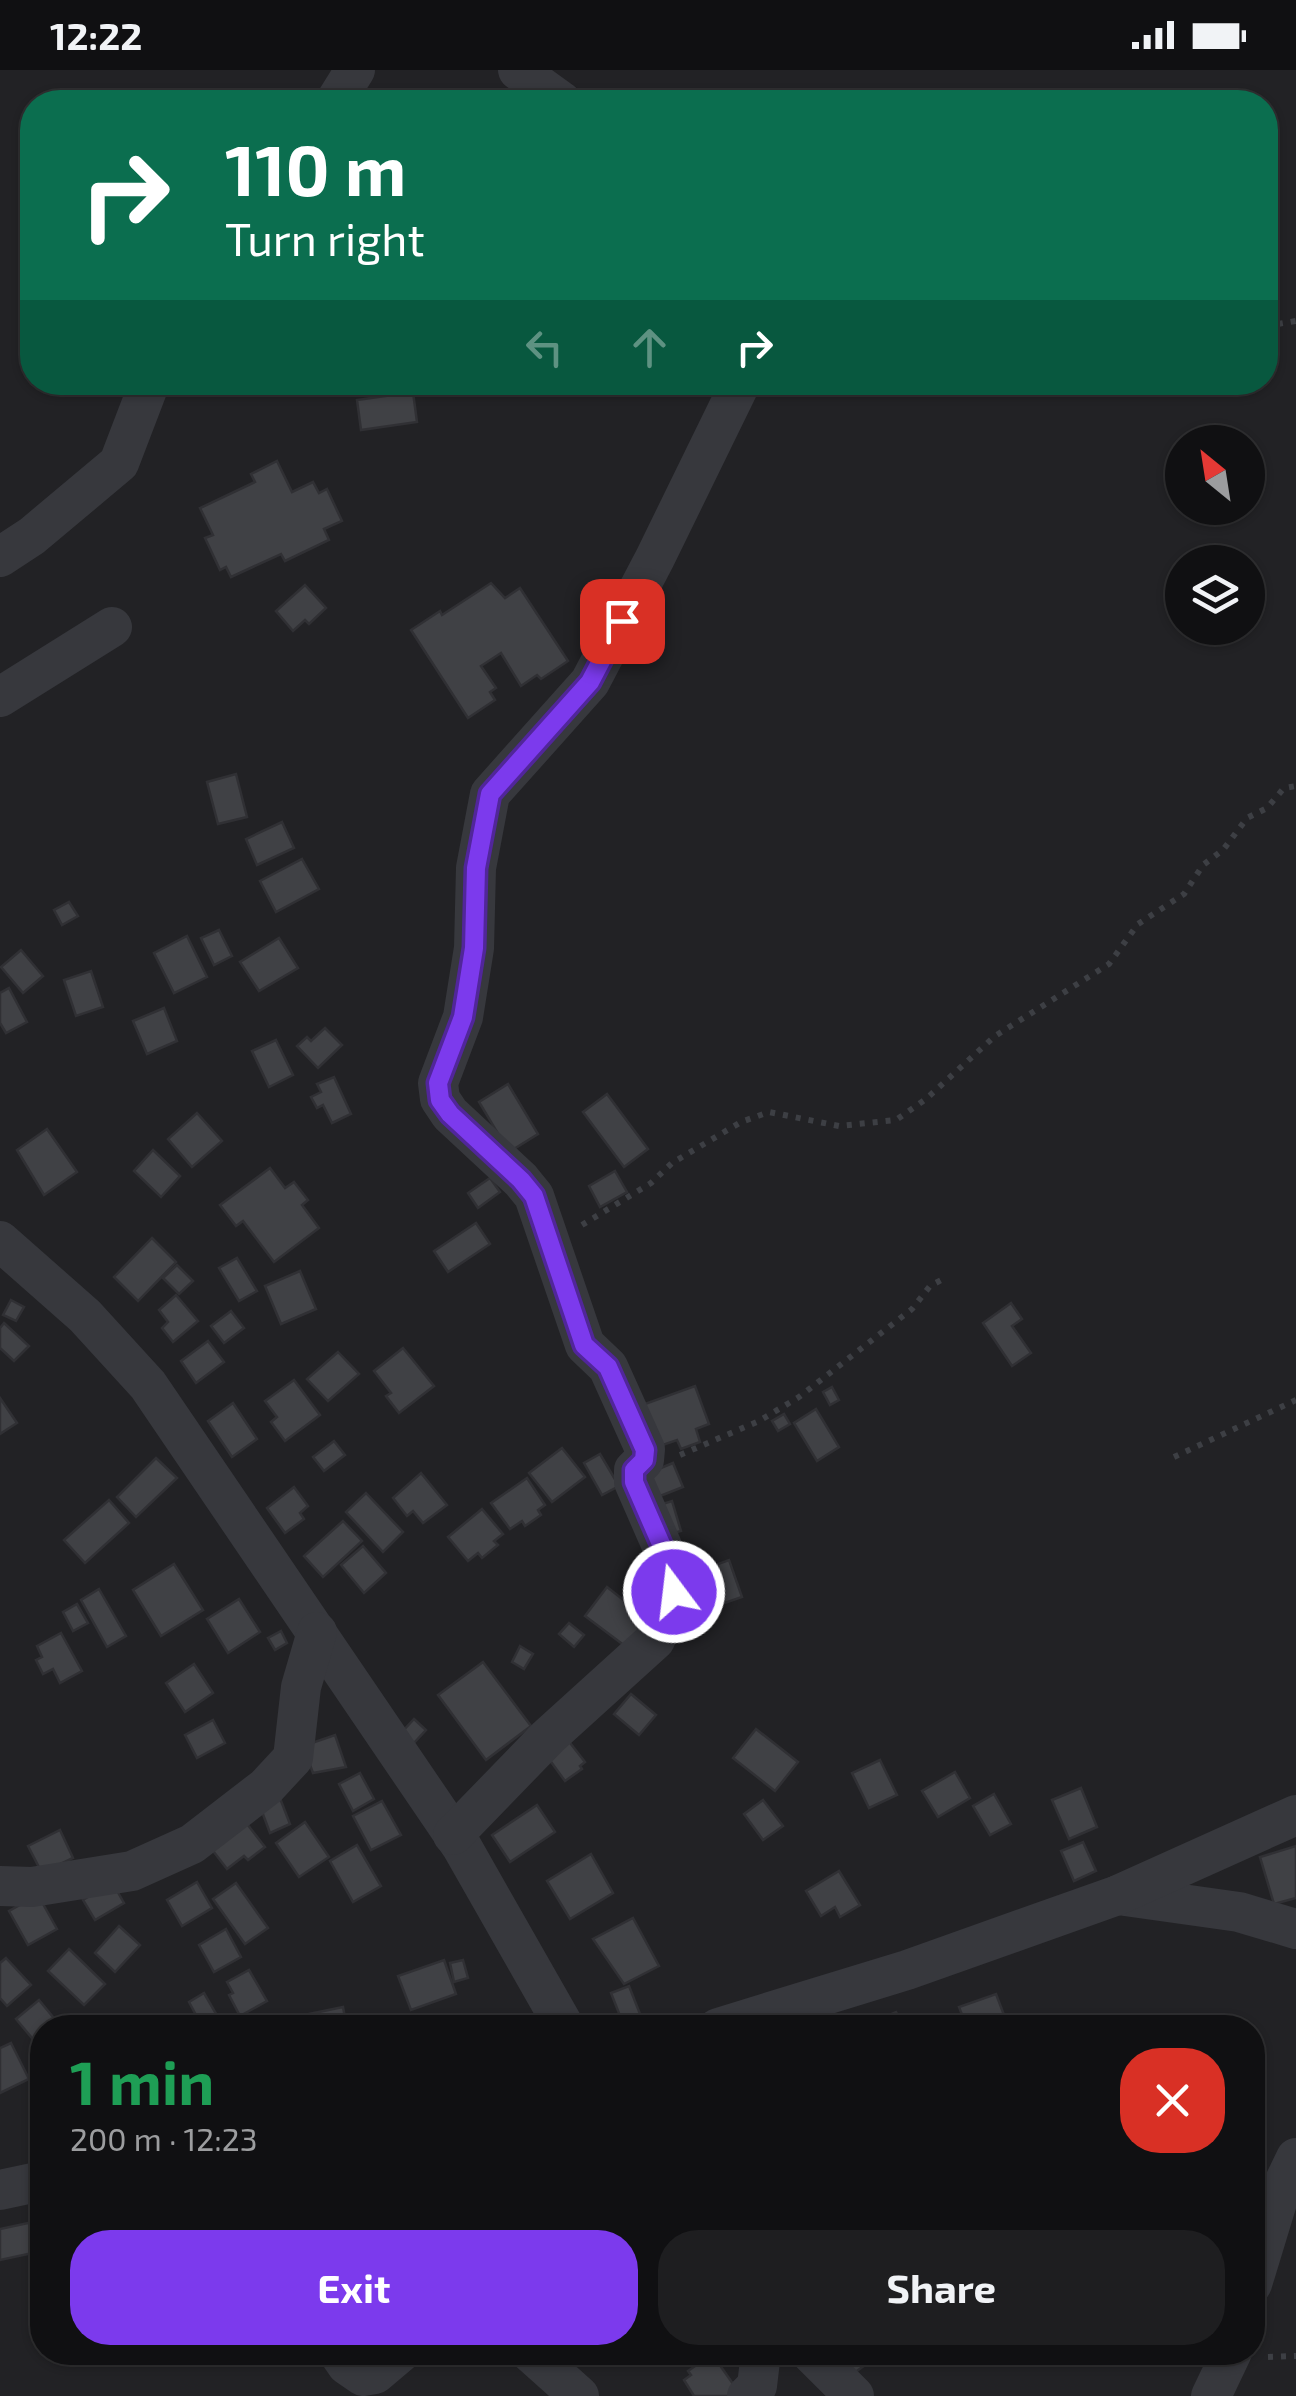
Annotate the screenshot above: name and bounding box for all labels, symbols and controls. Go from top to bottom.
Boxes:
text: 12:22 [50,12,142,58]
text: 110 m [225,126,406,210]
icon: right [60,130,190,260]
text: Turn right [225,211,425,265]
icon: left [517,320,572,375]
icon: ahead [622,320,677,375]
icon: right [727,320,782,375]
north arrow [1165,425,1265,525]
map controls [1165,425,1265,645]
button: layers [1165,545,1265,645]
pin [580,579,665,664]
icon: arrive [595,594,650,649]
position arrow [622,1540,726,1644]
text: 1 min [70,2045,214,2117]
button: close [1120,2048,1225,2153]
text: 200 m · 12:23 [70,2119,258,2157]
button: Exit [70,2230,638,2345]
button: Share [658,2230,1225,2345]

